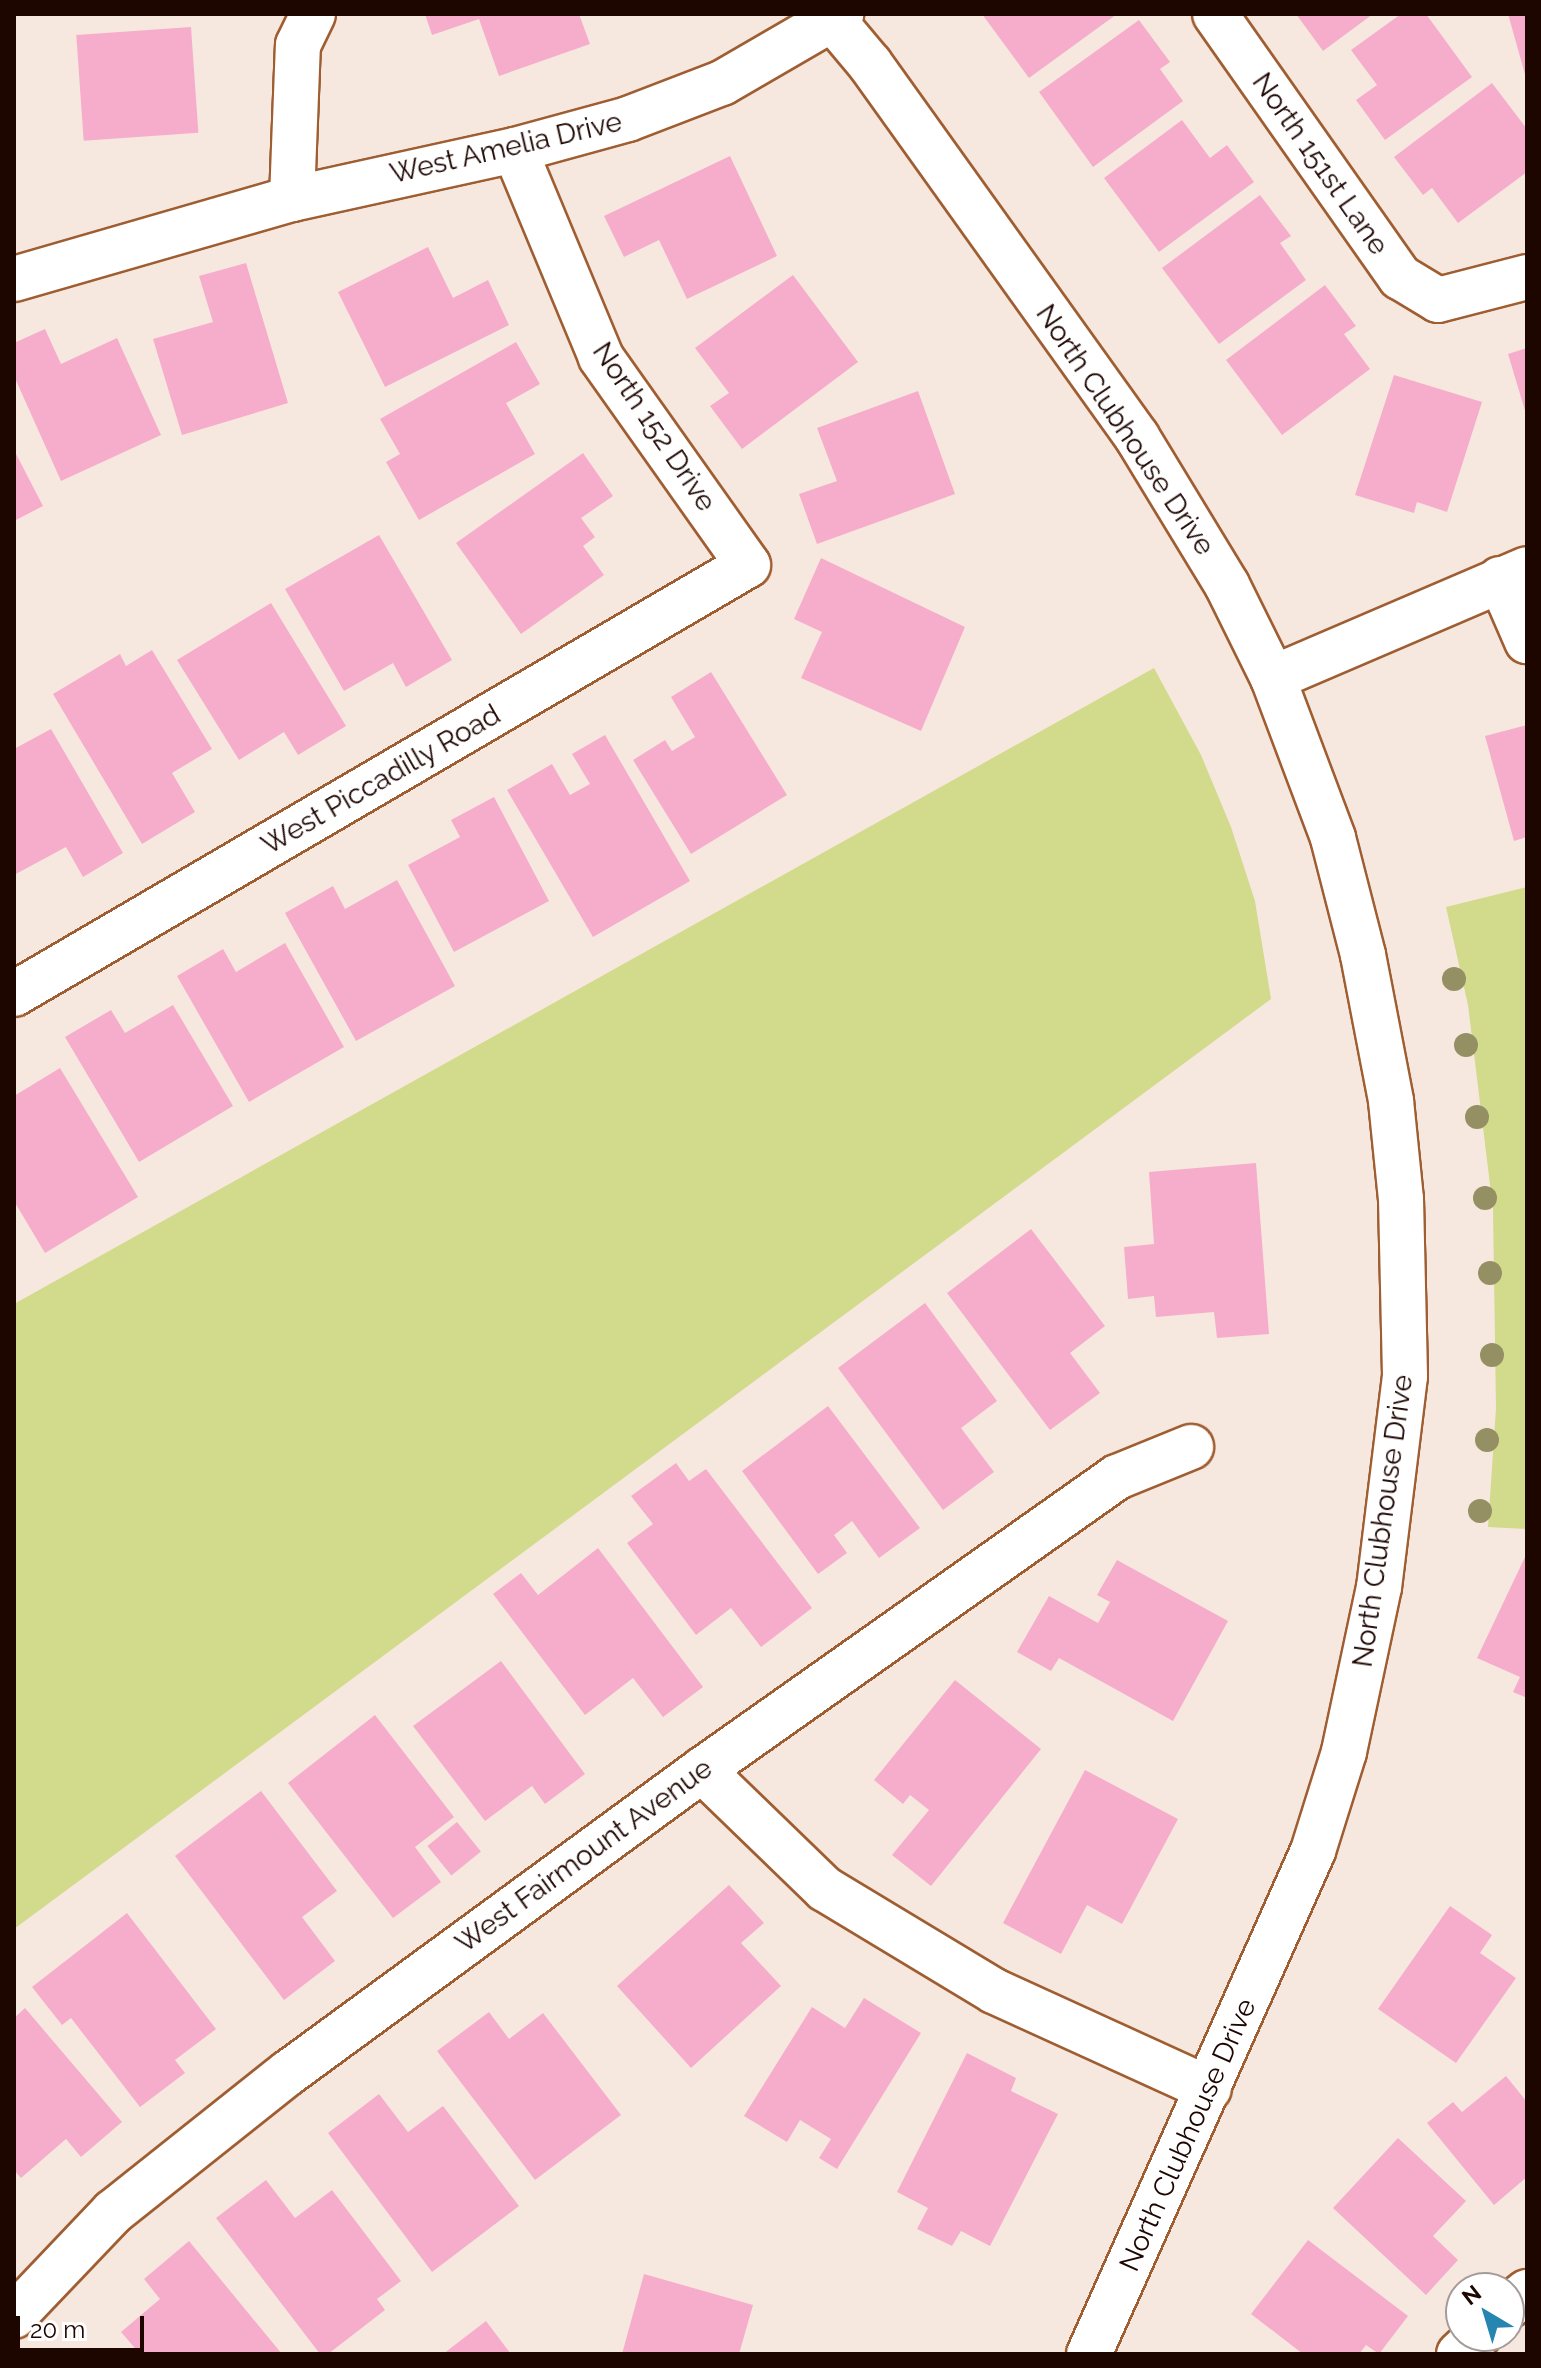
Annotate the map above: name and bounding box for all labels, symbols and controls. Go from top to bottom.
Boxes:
street label: North 151st Lane [1245,67,1395,261]
street label: West Amelia Drive [386,105,626,191]
street label: North Clubhouse Drive [1029,298,1221,562]
street label: North 152 Drive [585,336,723,518]
street label: West Piccadilly Road [255,698,507,862]
street label: North Clubhouse Drive [1346,1373,1420,1669]
street label: West Fairmount Avenue [449,1751,719,1961]
street label: North Clubhouse Drive [1113,1993,1263,2277]
north arrow [1445,2272,1525,2352]
text: N [1457,2279,1486,2310]
scale bar [20,2300,148,2350]
text: 20 m [30,2315,85,2344]

